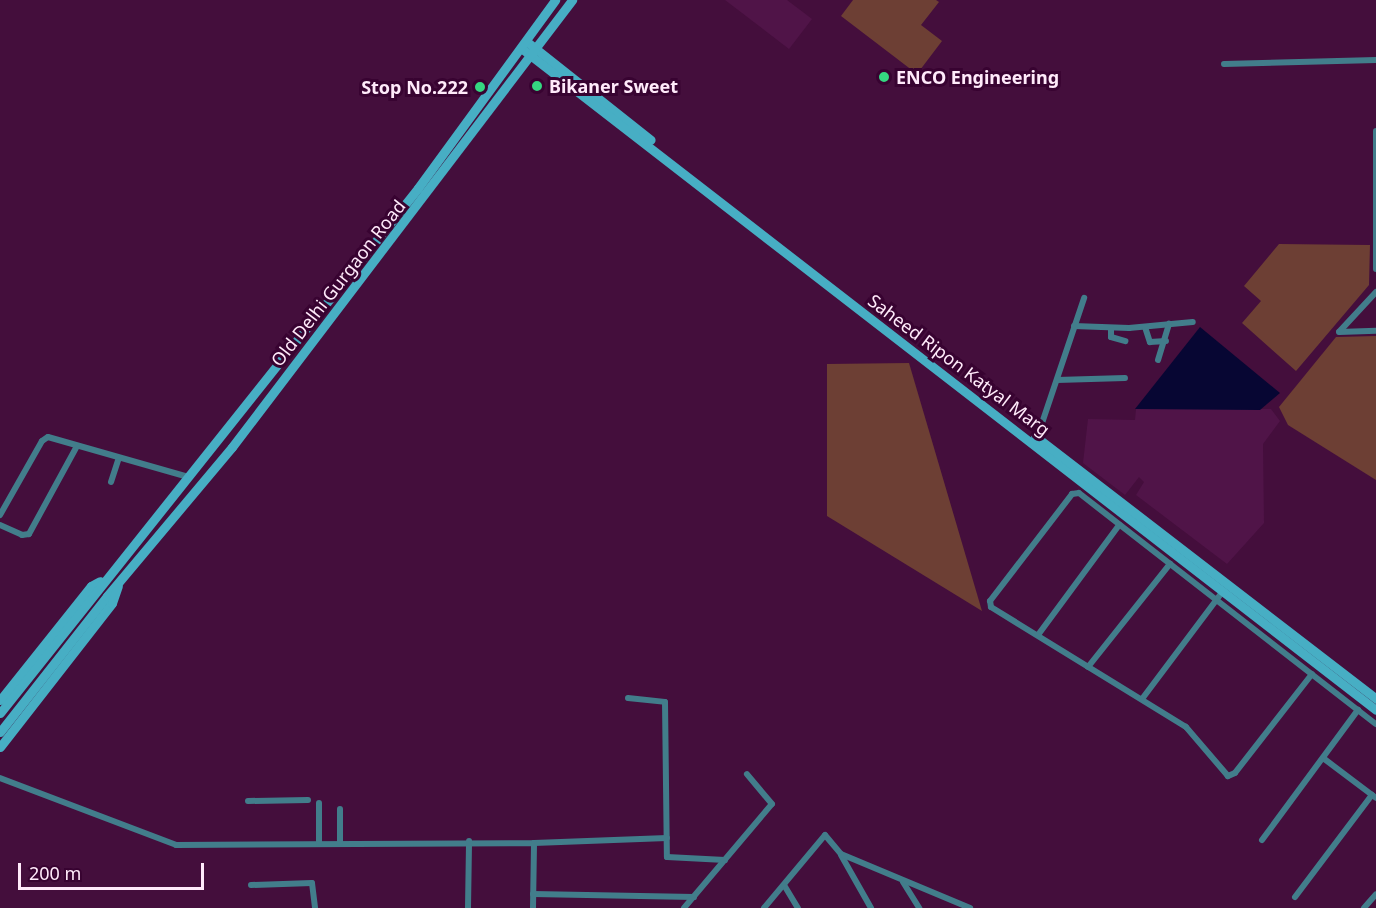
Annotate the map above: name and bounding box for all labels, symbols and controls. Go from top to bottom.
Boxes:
place label: ENCO Engineering [896,66,1059,88]
marker: ENCO Engineering [877,70,891,84]
place label: Bikaner Sweet [549,75,678,97]
place label: Stop No.222 [361,76,468,98]
marker: Bikaner Sweet [530,79,544,93]
marker: Stop No.222 [473,80,487,94]
street label: Old Delhi Gurgaon Road [266,195,410,371]
street label: Saheed Ripon Katyal Marg [864,290,1054,440]
scale bar [21,851,207,889]
text: 200 m [29,861,81,885]

